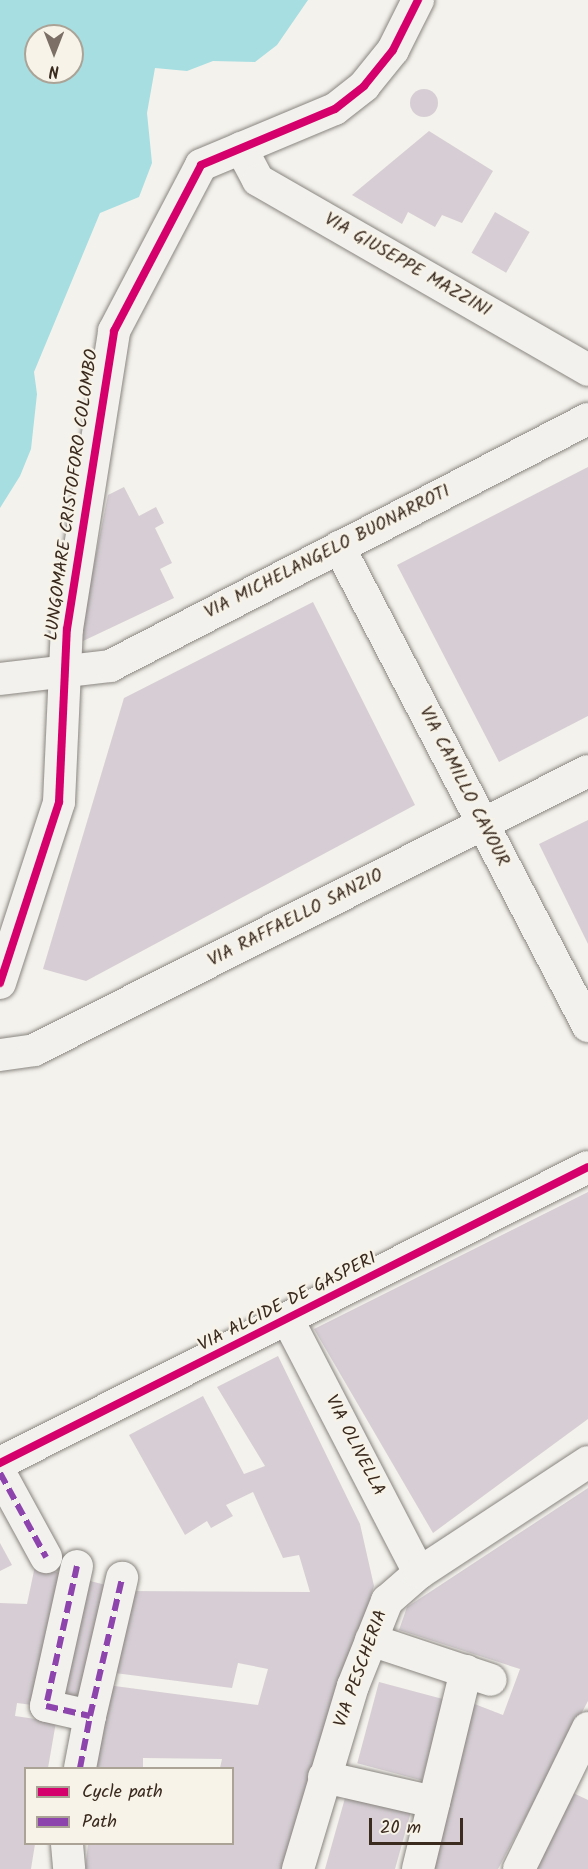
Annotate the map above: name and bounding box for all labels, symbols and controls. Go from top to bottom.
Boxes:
north arrow [24,24,84,84]
text: N [49,58,59,83]
street label: VIA GIUSEPPE MAZZINI [320,209,494,323]
street label: LUNGOMARE CRISTOFORO COLOMBO [42,348,104,642]
street label: VIA MICHELANGELO BUONARROTI [202,481,454,625]
street label: VIA CAMILLO CAVOUR [413,704,513,870]
street label: VIA RAFFAELLO SANZIO [205,865,387,973]
street label: VIA ALCIDE DE GASPERI [195,1249,381,1357]
street label: VIA OLIVELLA [319,1392,389,1500]
street label: VIA PESCHERIA [331,1607,393,1731]
legend [24,1767,234,1845]
text: Cycle path [82,1778,163,1807]
scale bar [372,1806,466,1844]
text: Path [82,1808,117,1837]
text: 20 m [380,1814,421,1843]

